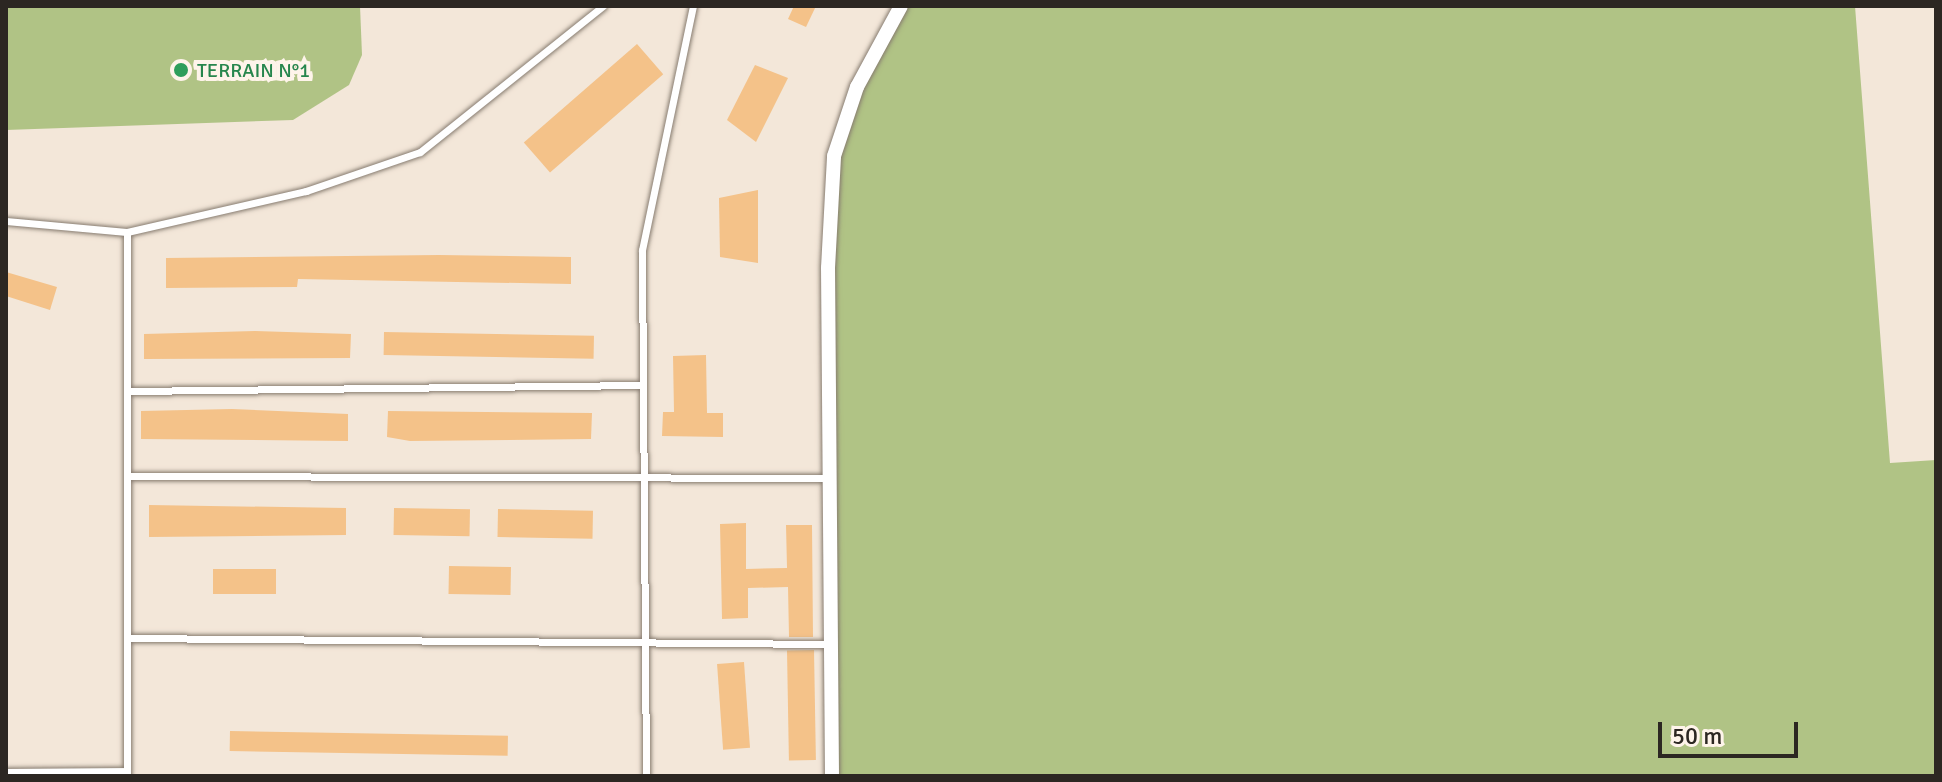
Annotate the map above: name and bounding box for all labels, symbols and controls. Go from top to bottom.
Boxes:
place label: TERRAIN N°1 [197,58,310,82]
marker: TERRAIN N°1 [172,61,190,79]
scale bar [1662,706,1802,756]
text: 50 m [1672,721,1722,751]

